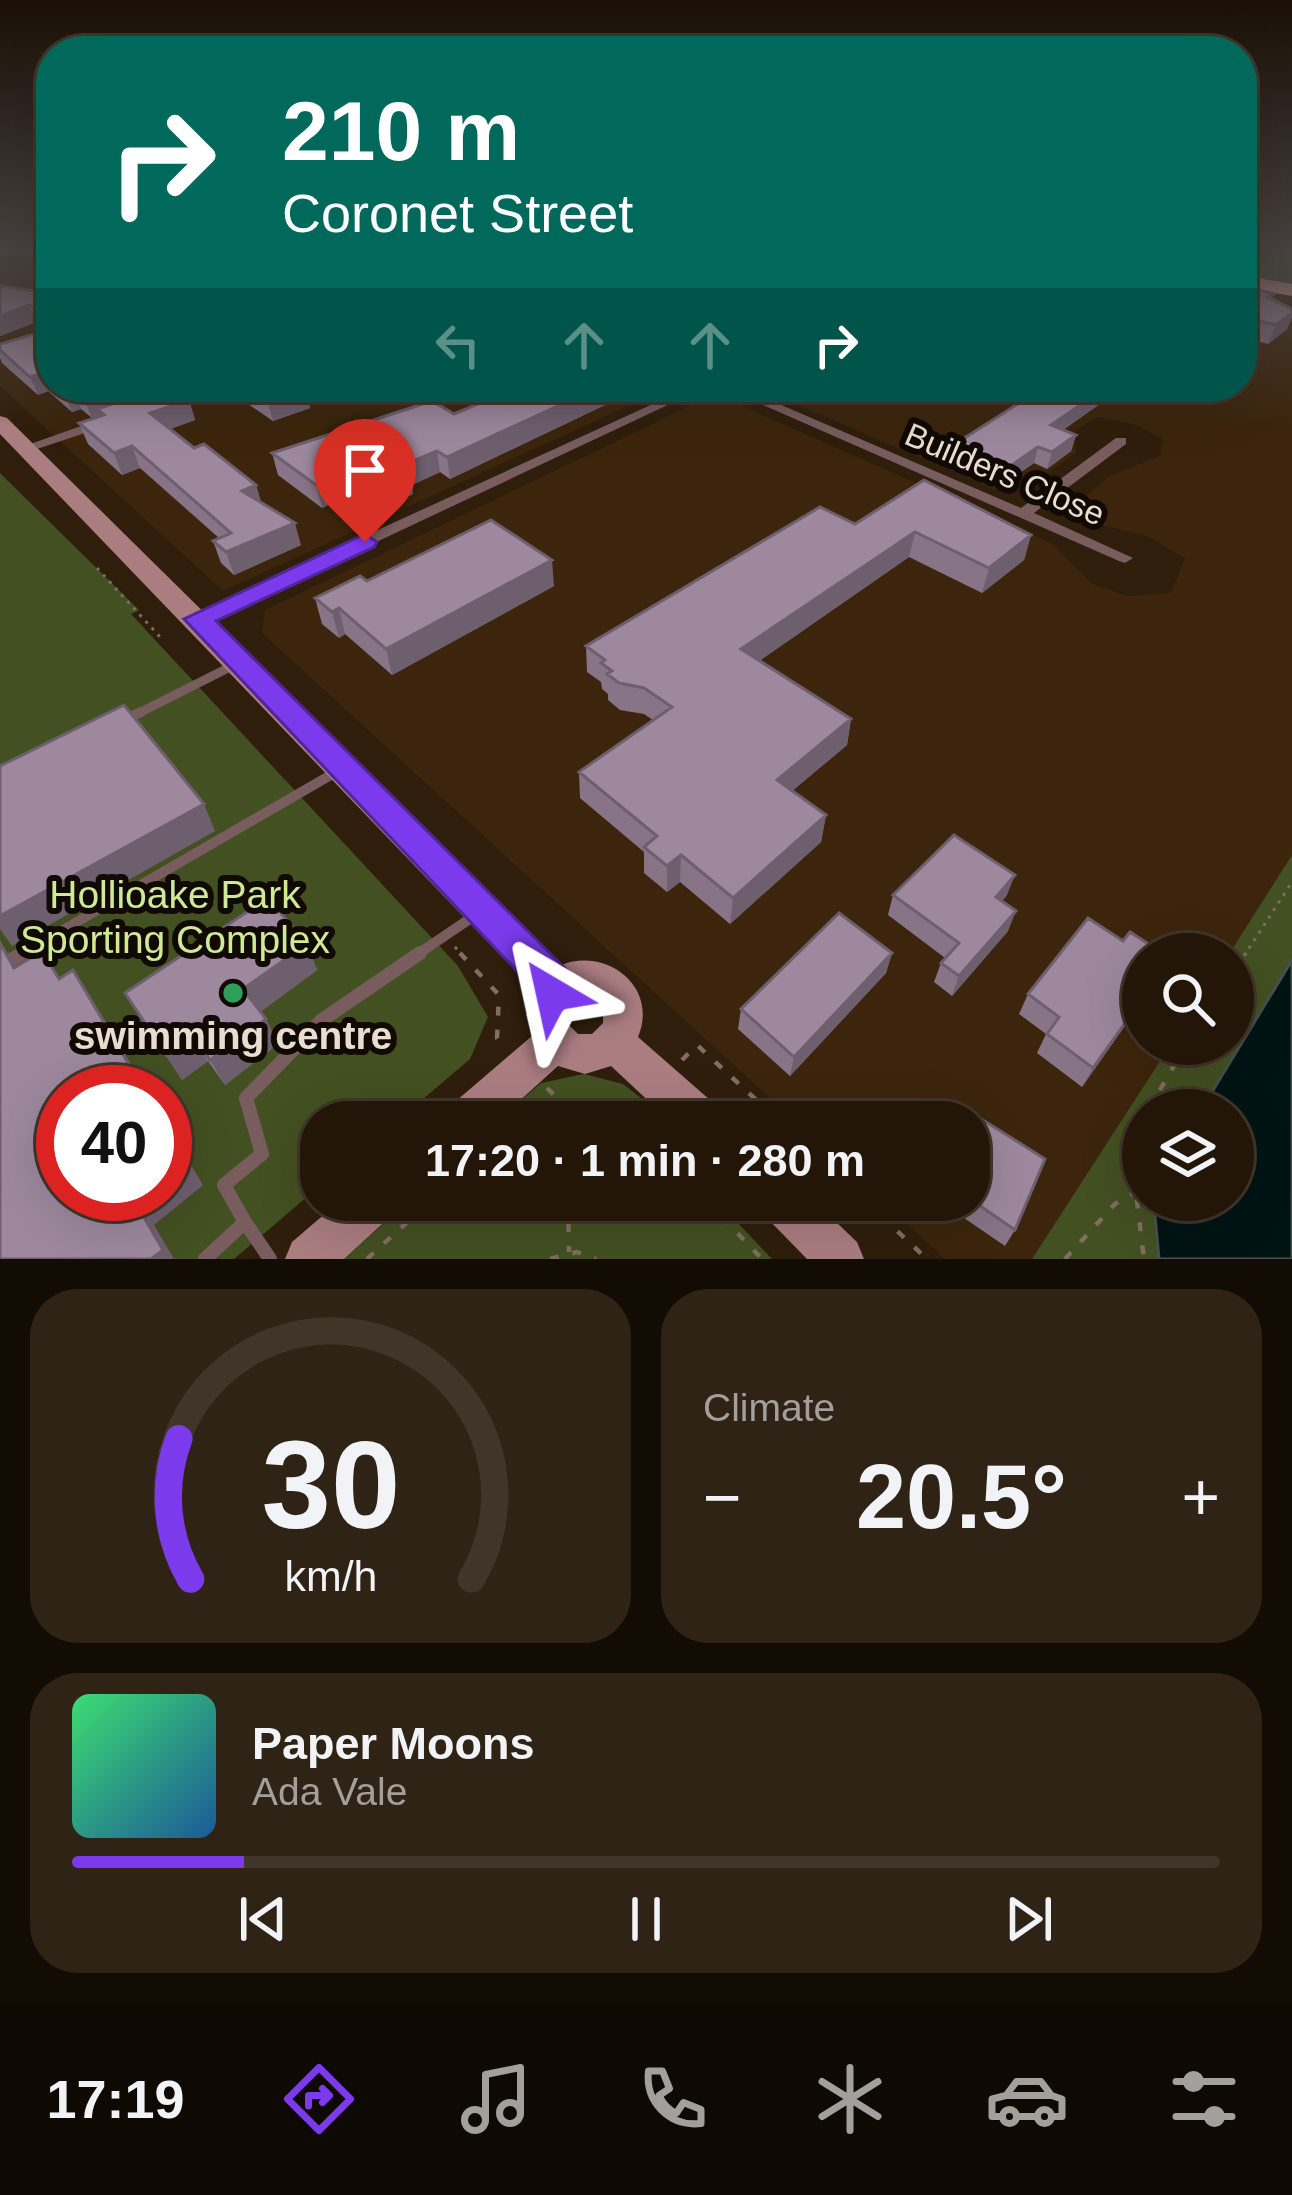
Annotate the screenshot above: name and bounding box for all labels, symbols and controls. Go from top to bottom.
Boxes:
icon: right [84,84,240,240]
text: 210 m [282,84,520,178]
text: Coronet Street [282,183,633,243]
icon: left [425,312,491,378]
icon: ahead [551,312,617,378]
icon: ahead [677,312,743,378]
icon: right [803,312,869,378]
street label: Builders Close [900,415,1110,533]
pin [314,419,416,542]
icon: arrive [332,437,398,503]
park label: Hollioake Park Sporting Complex [20,873,330,961]
position arrow [489,931,615,1057]
map controls [1122,933,1254,1221]
button: search [1122,933,1254,1065]
marker: swimming centre [220,980,246,1006]
place label: swimming centre [74,1014,392,1057]
speed limit sign: 40 [36,1065,192,1221]
button: layers [1122,1089,1254,1221]
text: 17:20 · 1 min · 280 m [425,1135,865,1186]
text: Climate [703,1386,835,1429]
text: 30 [261,1415,400,1554]
text: 20.5° [856,1447,1067,1547]
text: − [703,1460,742,1534]
text: + [1181,1460,1220,1534]
text: km/h [284,1552,377,1600]
text: Paper Moons [252,1718,535,1769]
text: Ada Vale [252,1770,407,1813]
icon: previous [230,1886,296,1952]
icon: pause [613,1886,679,1952]
icon: next [996,1886,1062,1952]
icon: directions [277,2057,361,2141]
icon: music [454,2057,538,2141]
icon: phone [631,2057,715,2141]
icon: climate [808,2057,892,2141]
icon: car [985,2057,1069,2141]
icon: filters [1162,2057,1246,2141]
text: 17:19 [46,2069,185,2129]

